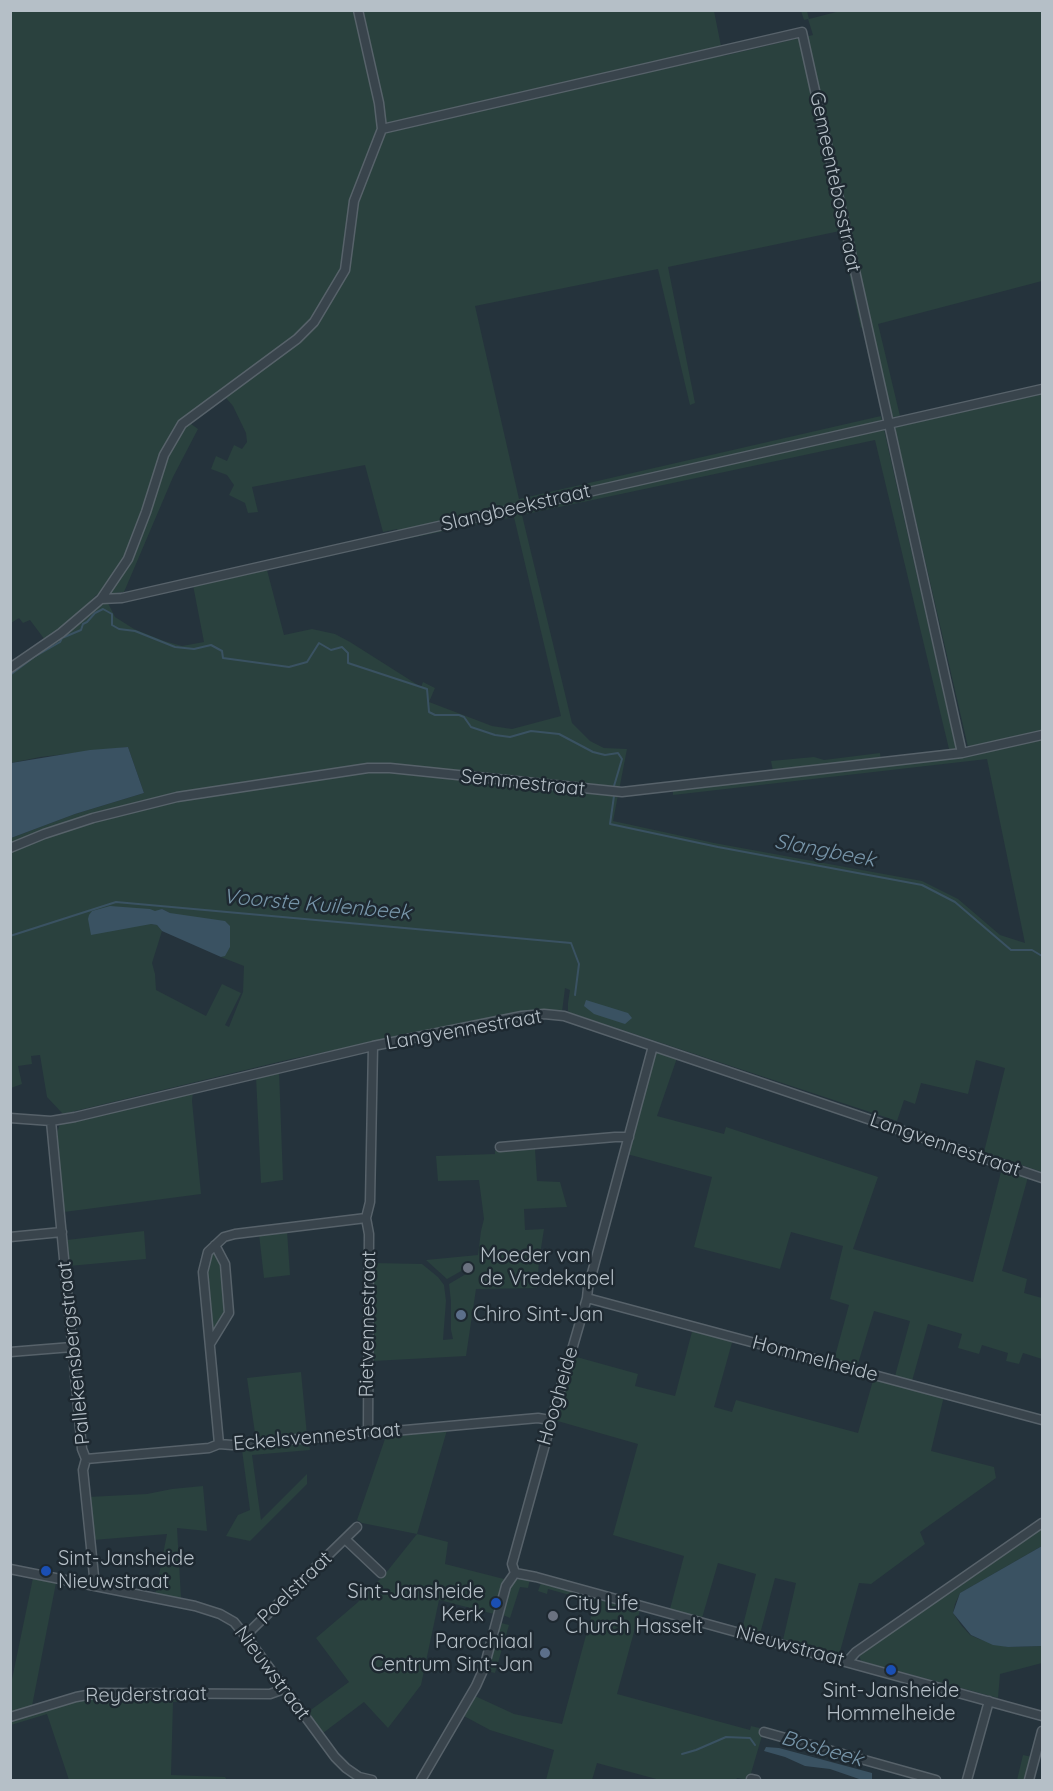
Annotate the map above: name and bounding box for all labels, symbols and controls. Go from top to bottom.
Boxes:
street label: Gemeentebosstraat [804,90,866,274]
street label: Slangbeekstraat [439,479,593,537]
street label: Semmestraat [460,765,586,801]
water label: Slangbeek [772,829,878,873]
water label: Voorste Kuilenbeek [222,884,412,926]
street label: Langvennestraat [384,1004,544,1056]
street label: Langvennestraat [866,1108,1024,1182]
place label: Moeder van de Vredekapel [480,1244,615,1291]
street label: Rietvennestraat [355,1250,381,1398]
street label: Pallekensbergstraat [52,1260,96,1446]
marker: Moeder van de Vredekapel [461,1261,475,1275]
place label: Chiro Sint-Jan [473,1303,603,1327]
marker: Chiro Sint-Jan [454,1308,468,1322]
street label: Hommelheide [749,1331,881,1387]
street label: Hoogheide [532,1344,584,1448]
street label: Eckelsvennestraat [232,1418,402,1456]
place label: Sint-Jansheide Nieuwstraat [58,1547,195,1594]
street label: Poelstraat [253,1547,337,1629]
marker: Sint-Jansheide Nieuwstraat [39,1564,53,1578]
place label: Sint-Jansheide Kerk [347,1580,484,1627]
place label: City Life Church Hasselt [565,1592,703,1639]
marker: Sint-Jansheide Kerk [489,1596,503,1610]
marker: City Life Church Hasselt [546,1609,560,1623]
street label: Nieuwstraat [733,1620,847,1672]
street label: Nieuwstraat [229,1621,315,1725]
place label: Parochiaal Centrum Sint-Jan [371,1630,533,1677]
marker: Parochiaal Centrum Sint-Jan [538,1646,552,1660]
marker: Sint-Jansheide Hommelheide [884,1663,898,1677]
place label: Sint-Jansheide Hommelheide [823,1679,959,1726]
street label: Reyderstraat [85,1682,207,1708]
water label: Bosbeek [778,1725,866,1773]

